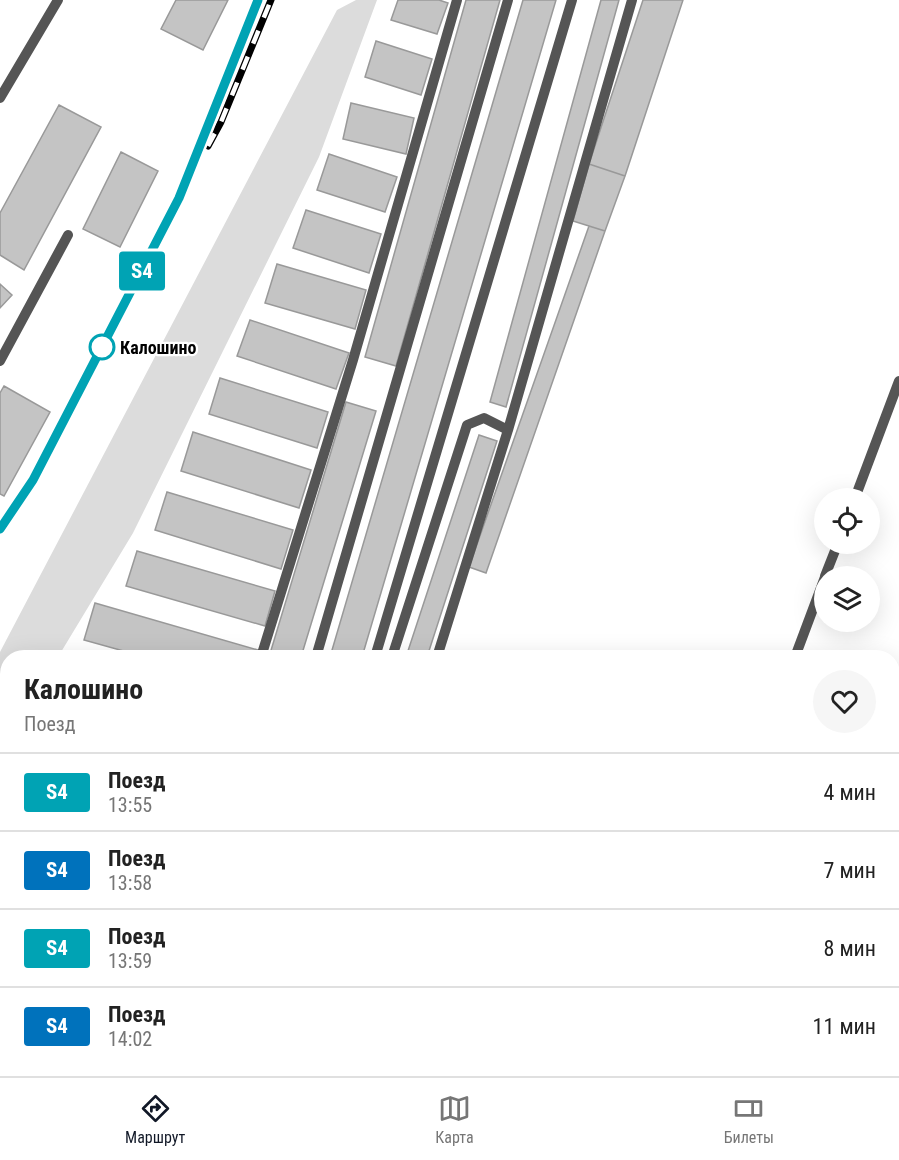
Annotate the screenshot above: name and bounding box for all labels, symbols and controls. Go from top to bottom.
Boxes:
line badge: S4 [115,252,169,290]
text: S4 [131,259,153,283]
marker: Калошино [89,334,115,360]
place label: Калошино [120,337,197,358]
map controls [814,488,880,632]
button: locate [814,488,880,554]
button: layers [814,566,880,632]
button: heart [813,670,876,733]
text: Калошино [24,673,143,706]
text: Поезд [24,712,75,736]
text: Поезд [108,768,165,793]
text: S4 [46,780,68,804]
text: 4 мин [823,780,876,805]
text: 13:55 [108,793,152,817]
text: Поезд [108,846,165,871]
text: S4 [46,858,68,882]
text: 7 мин [823,858,876,883]
text: 13:58 [108,871,152,895]
text: Поезд [108,924,165,949]
text: S4 [46,936,68,960]
text: 8 мин [823,936,876,961]
text: 13:59 [108,949,152,973]
text: Поезд [108,1002,165,1027]
text: S4 [46,1014,68,1038]
text: 11 мин [813,1014,876,1039]
text: 14:02 [108,1027,152,1051]
tab: Маршрут [125,1092,185,1147]
tab: Карта [435,1092,474,1147]
tab: Билеты [724,1092,774,1147]

